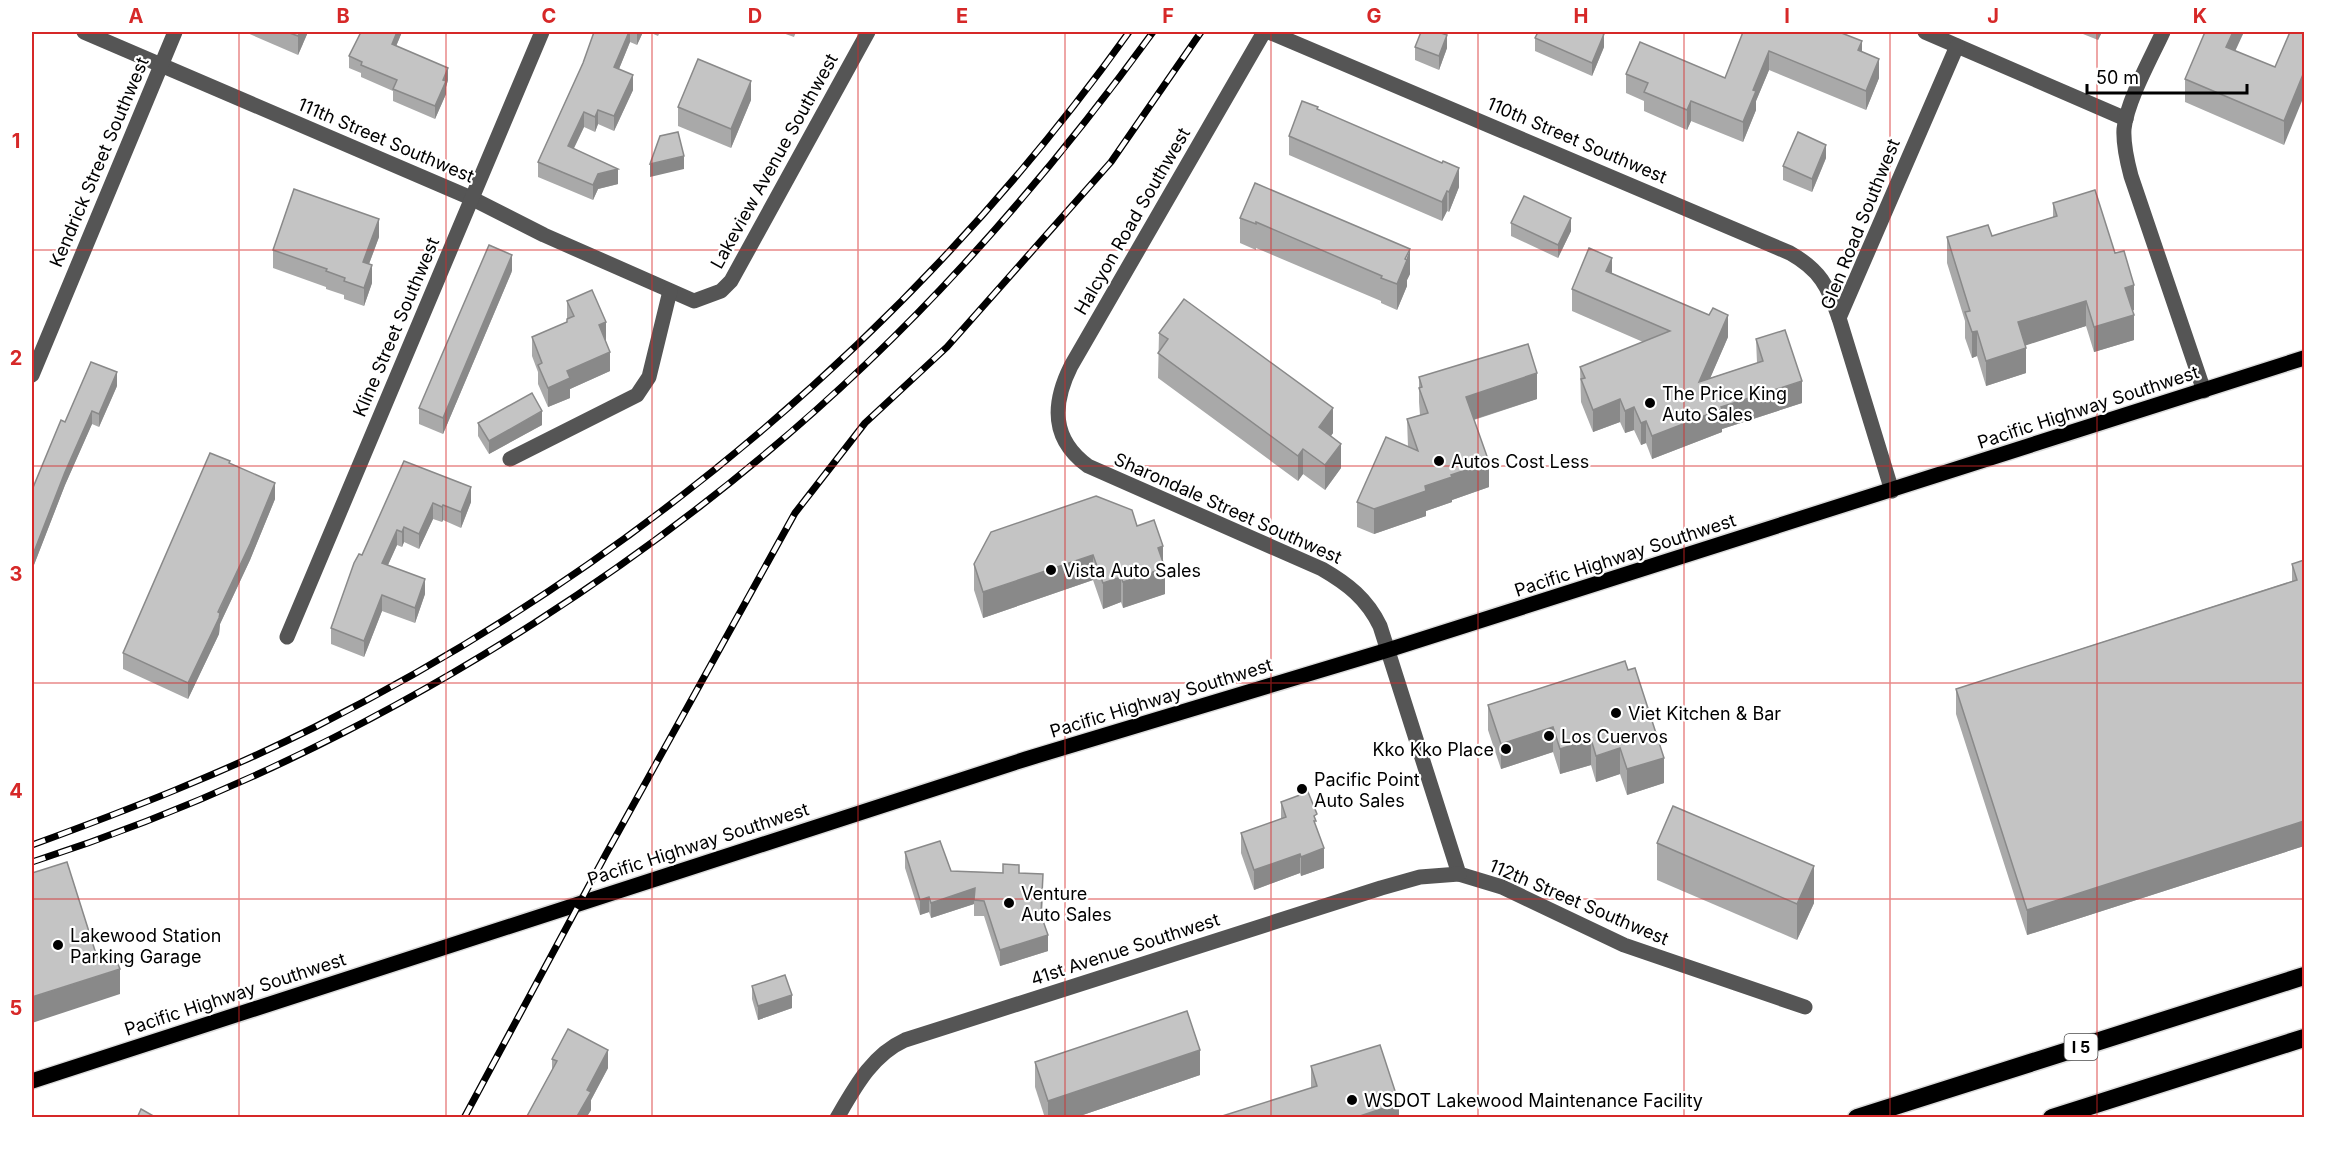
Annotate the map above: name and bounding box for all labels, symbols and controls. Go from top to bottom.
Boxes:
text: A [129,4,144,28]
text: B [336,4,350,28]
text: C [542,4,556,28]
text: D [748,4,762,28]
text: E [956,4,968,28]
text: F [1162,4,1174,28]
text: G [1366,4,1382,28]
text: H [1574,4,1588,28]
text: I [1784,4,1790,28]
text: J [1987,4,1999,28]
text: K [2193,4,2207,28]
street label: Lakeview Avenue Southwest [706,50,842,272]
street label: Kendrick Street Southwest [45,54,153,270]
scale bar [2087,57,2248,95]
text: 50 m [2096,67,2139,88]
street label: 111th Street Southwest [295,93,477,187]
street label: 110th Street Southwest [1484,93,1670,188]
street label: Halcyon Road Southwest [1070,124,1194,318]
text: 1 [12,129,20,153]
street label: Glen Road Southwest [1816,135,1904,312]
street label: Kline Street Southwest [349,234,443,420]
text: 2 [10,346,22,370]
street label: Pacific Highway Southwest [1975,361,2201,453]
place label: The Price King Auto Sales [1662,383,1787,425]
marker: The Price King Auto Sales [1643,396,1657,410]
street label: Sharondale Street Southwest [1111,448,1345,568]
place label: Autos Cost Less [1451,451,1589,472]
marker: Autos Cost Less [1432,454,1446,468]
street label: Pacific Highway Southwest [1512,509,1738,601]
place label: Vista Auto Sales [1063,560,1201,581]
text: 3 [10,562,22,586]
marker: Vista Auto Sales [1044,563,1058,577]
street label: Pacific Highway Southwest [1047,654,1275,742]
place label: Viet Kitchen & Bar [1628,703,1781,724]
marker: Viet Kitchen & Bar [1609,706,1623,720]
place label: Los Cuervos [1561,726,1668,747]
marker: Los Cuervos [1542,729,1556,743]
place label: Kko Kko Place [1372,739,1494,760]
marker: Kko Kko Place [1499,742,1513,756]
place label: Pacific Point Auto Sales [1314,769,1420,811]
text: 4 [9,779,23,803]
marker: Pacific Point Auto Sales [1295,782,1309,796]
street label: Pacific Highway Southwest [585,798,811,890]
street label: 112th Street Southwest [1486,855,1672,949]
place label: Venture Auto Sales [1021,883,1112,925]
marker: Venture Auto Sales [1002,896,1016,910]
street label: 41st Avenue Southwest [1028,909,1222,989]
place label: Lakewood Station Parking Garage [70,925,221,967]
marker: Lakewood Station Parking Garage [51,938,65,952]
street label: Pacific Highway Southwest [122,948,348,1040]
text: 5 [10,996,22,1020]
road number: I 5 [2064,1034,2098,1060]
place label: WSDOT Lakewood Maintenance Facility [1364,1090,1703,1111]
marker: WSDOT Lakewood Maintenance Facility [1345,1093,1359,1107]

